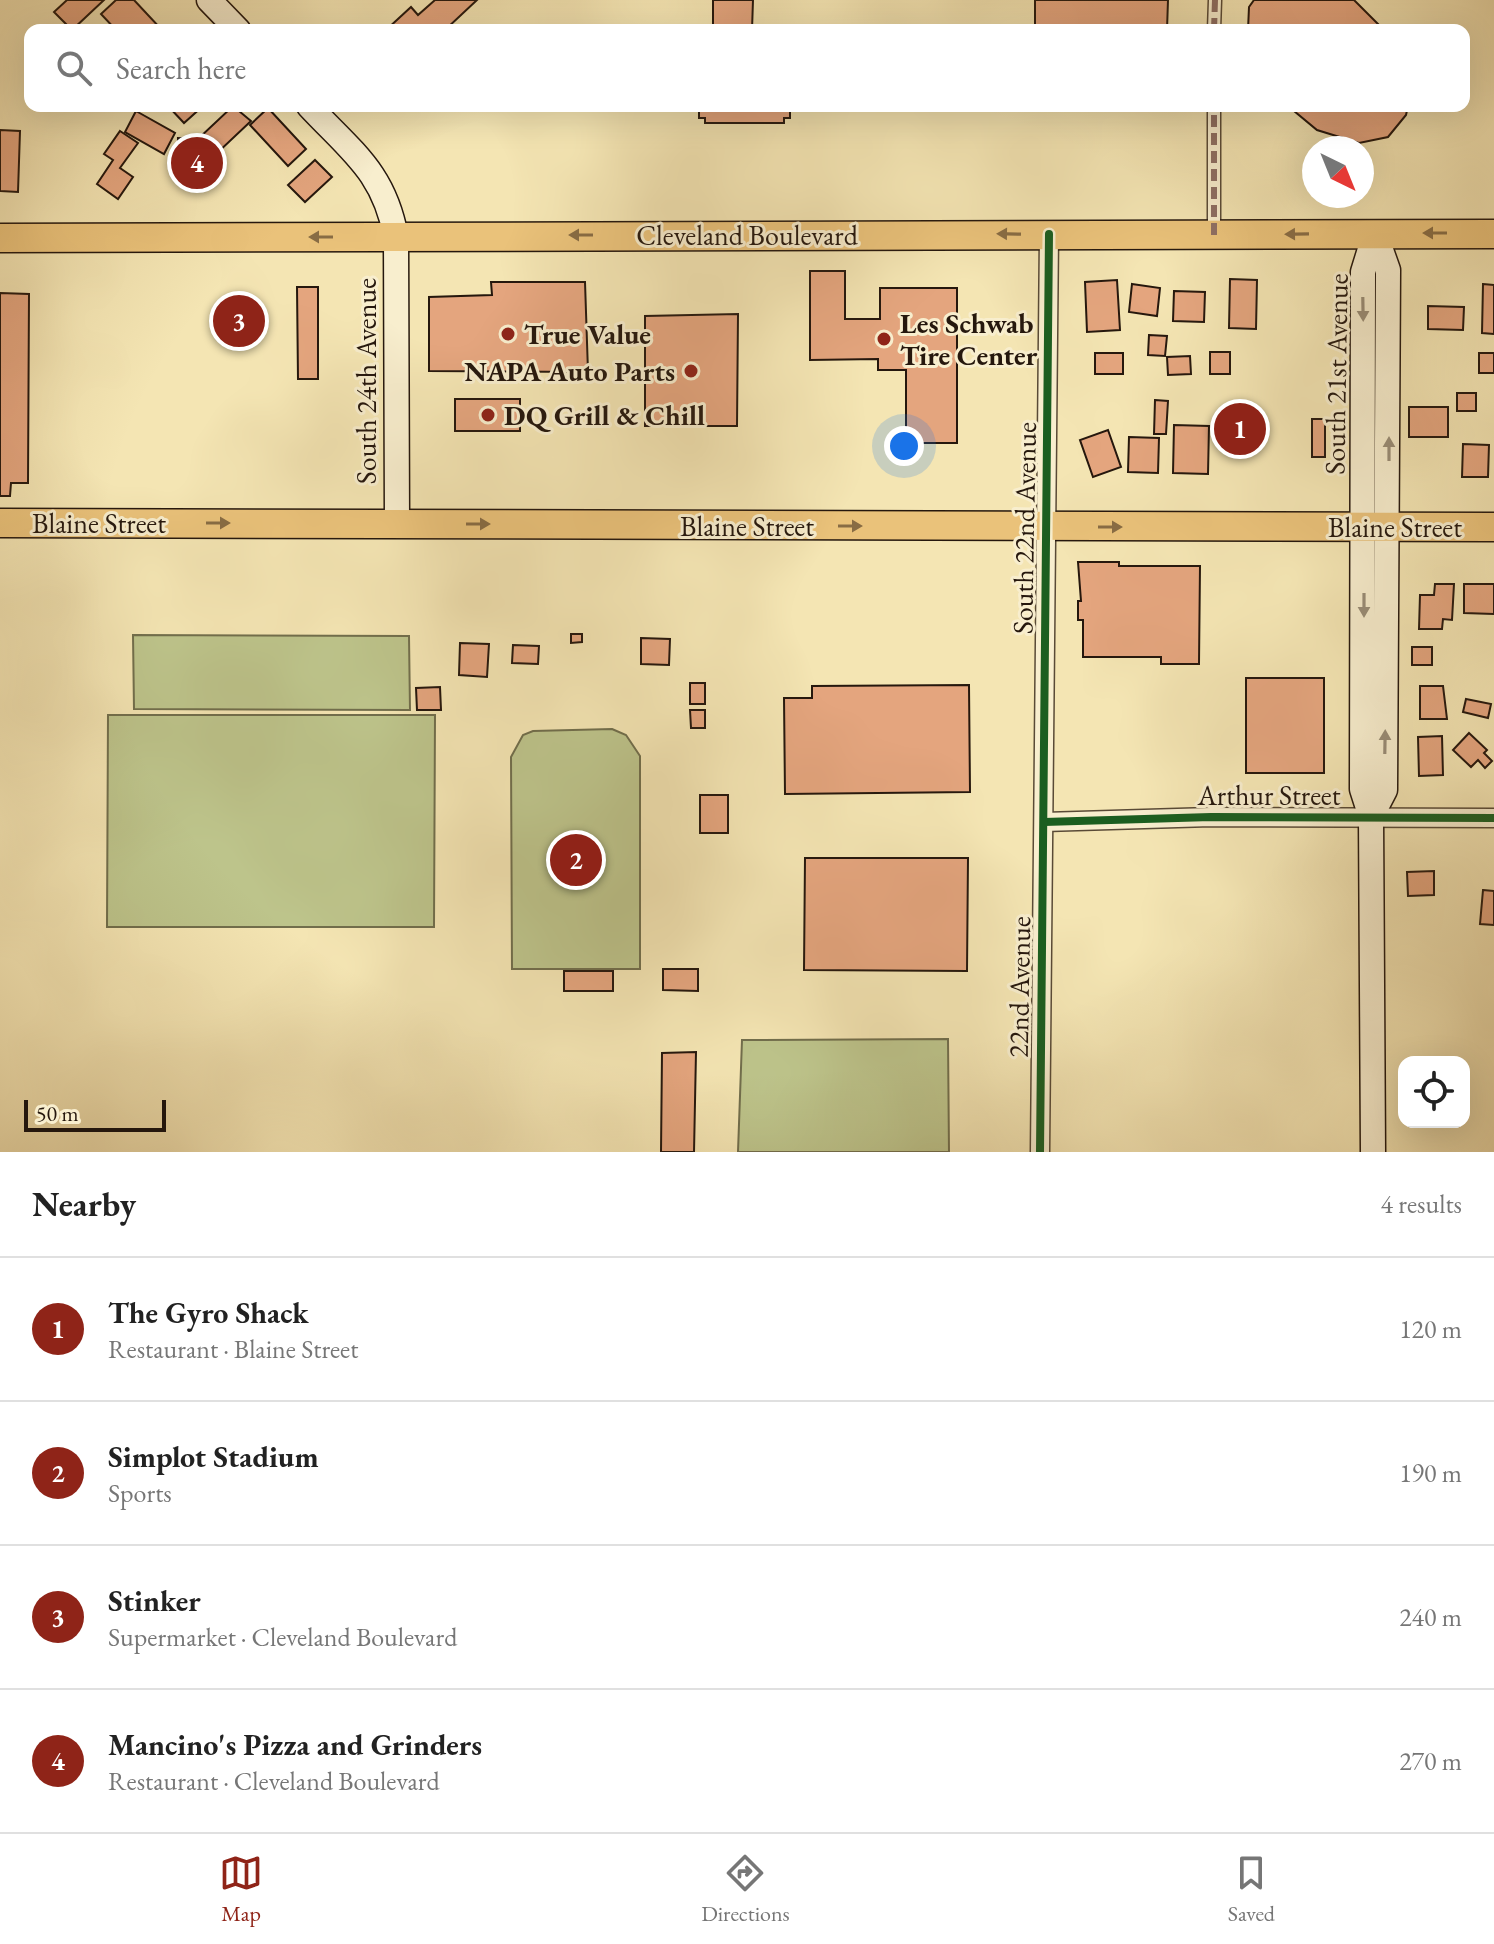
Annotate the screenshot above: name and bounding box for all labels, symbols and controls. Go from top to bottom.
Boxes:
search box [24,24,1470,112]
icon: search [52,46,96,90]
text: Search here [116,49,246,88]
pin: 4 [171,133,223,193]
north arrow [1302,136,1374,208]
street label: Cleveland Boulevard [636,217,859,253]
one-way arrow [1422,227,1447,239]
one-way arrow [996,228,1021,240]
one-way arrow [1284,228,1309,240]
one-way arrow [568,229,593,241]
one-way arrow [308,231,333,243]
street label: South 21st Avenue [1316,273,1356,475]
street label: South 24th Avenue [348,278,384,484]
pin: 3 [213,291,265,351]
one-way arrow [1357,297,1369,322]
place label: Les Schwab Tire Center [900,305,1038,373]
place label: True Value [524,316,651,352]
marker: True Value [499,325,517,343]
marker: Les Schwab Tire Center [875,330,893,348]
place label: NAPA Auto Parts [464,353,675,389]
marker: NAPA Auto Parts [682,362,700,380]
place label: DQ Grill & Chill [504,397,705,433]
pin: 1 [1214,399,1266,459]
marker: DQ Grill & Chill [479,406,497,424]
street label: South 22nd Avenue [1004,422,1044,634]
your location [884,426,924,466]
one-way arrow [1383,436,1395,461]
street label: Blaine Street [32,505,166,541]
street label: Blaine Street [680,508,814,544]
street label: Blaine Street [1328,509,1462,545]
one-way arrow [206,517,231,529]
one-way arrow [466,518,491,531]
one-way arrow [838,520,863,532]
one-way arrow [1098,521,1123,533]
one-way arrow [1358,593,1371,618]
one-way arrow [1379,729,1392,754]
street label: Arthur Street [1196,777,1341,813]
pin: 2 [550,830,602,890]
street label: 22nd Avenue [1000,916,1038,1058]
map controls [1398,1056,1470,1128]
button: locate [1398,1056,1470,1128]
scale bar [24,1096,166,1132]
text: 50 m [36,1099,79,1128]
text: Nearby [32,1182,136,1226]
text: 4 results [1381,1187,1462,1221]
text: The Gyro Shack [108,1293,309,1332]
text: 1 [51,1312,65,1346]
text: 120 m [1399,1312,1462,1346]
text: Restaurant · Blaine Street [108,1332,358,1366]
text: Simplot Stadium [108,1437,319,1476]
text: 2 [51,1456,65,1490]
text: 190 m [1399,1456,1462,1490]
text: Sports [108,1476,172,1510]
text: Stinker [108,1581,201,1620]
text: 3 [51,1600,65,1634]
text: 240 m [1399,1600,1462,1634]
text: Supermarket · Cleveland Boulevard [108,1620,457,1654]
text: Mancino's Pizza and Grinders [108,1725,482,1764]
text: 4 [51,1744,65,1778]
text: 270 m [1399,1744,1462,1778]
text: Restaurant · Cleveland Boulevard [108,1764,440,1798]
tab: Map [219,1851,263,1928]
tab: Directions [701,1851,790,1928]
tab: Saved [1228,1851,1275,1928]

